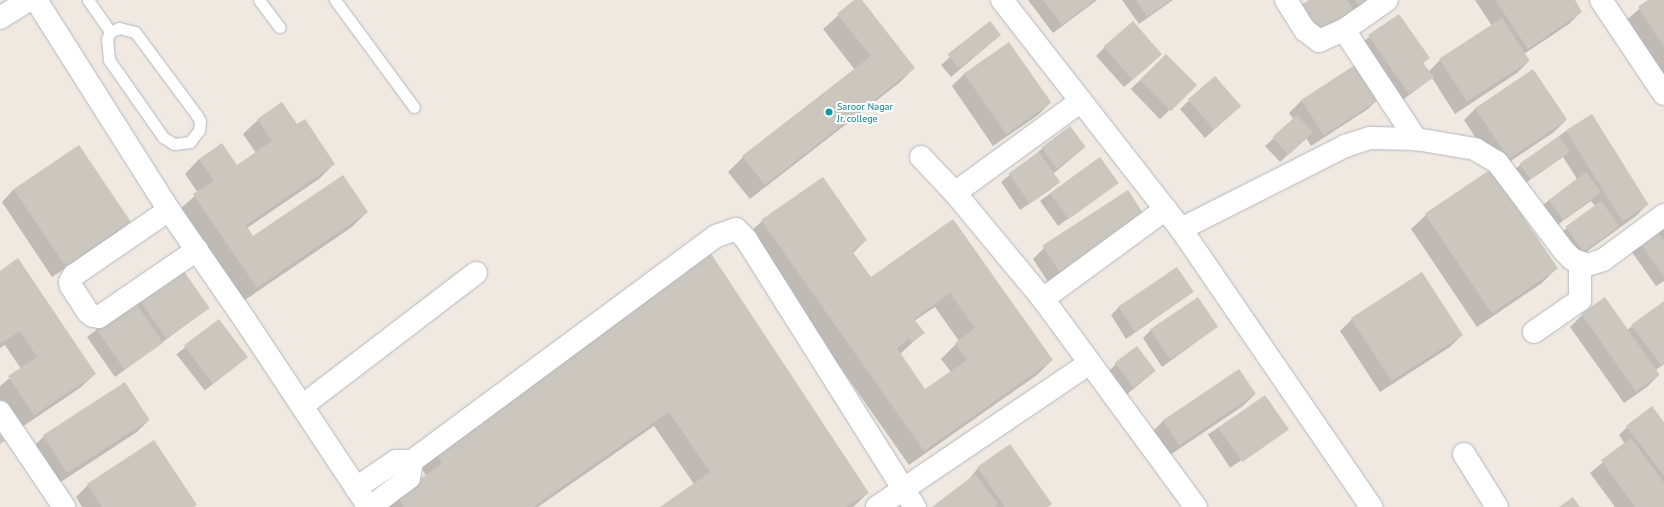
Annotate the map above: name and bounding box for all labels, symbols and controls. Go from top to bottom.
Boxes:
place label: Saroor Nagar Jr. college [837,100,893,124]
marker: Saroor Nagar Jr. college [824,107,834,117]

